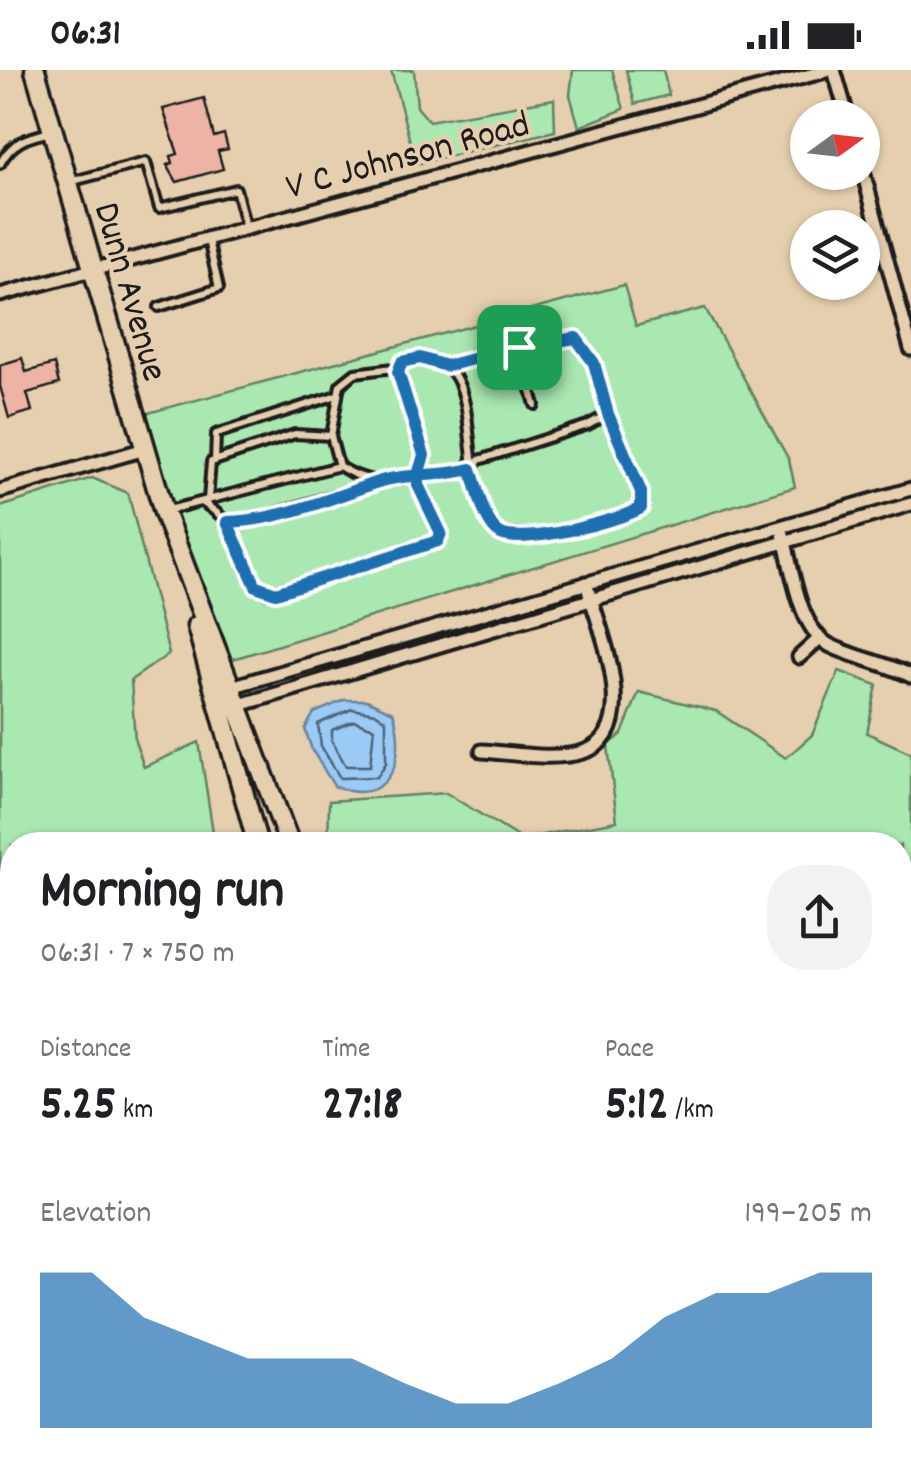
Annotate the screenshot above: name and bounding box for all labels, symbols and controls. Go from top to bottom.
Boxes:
text: 06:31 [50,8,121,63]
street label: V C Johnson Road [280,99,536,217]
north arrow [790,100,880,190]
map controls [790,100,880,300]
street label: Dunn Avenue [76,197,179,388]
button: layers [790,210,880,300]
pin [477,305,562,390]
icon: arrive [492,320,547,375]
text: Morning run [40,855,284,934]
button: share [767,865,872,970]
text: 06:31 · 7 × 750 m [40,932,235,978]
text: Distance [40,1031,131,1071]
text: Time [322,1031,370,1071]
text: Pace [605,1031,654,1071]
text: 5.25 [40,1071,116,1143]
text: 27:18 [322,1071,403,1143]
text: 5:12 [605,1071,669,1143]
text: km [116,1092,154,1132]
text: /km [669,1092,714,1132]
text: Elevation [40,1192,151,1238]
text: 199–205 m [744,1192,872,1238]

